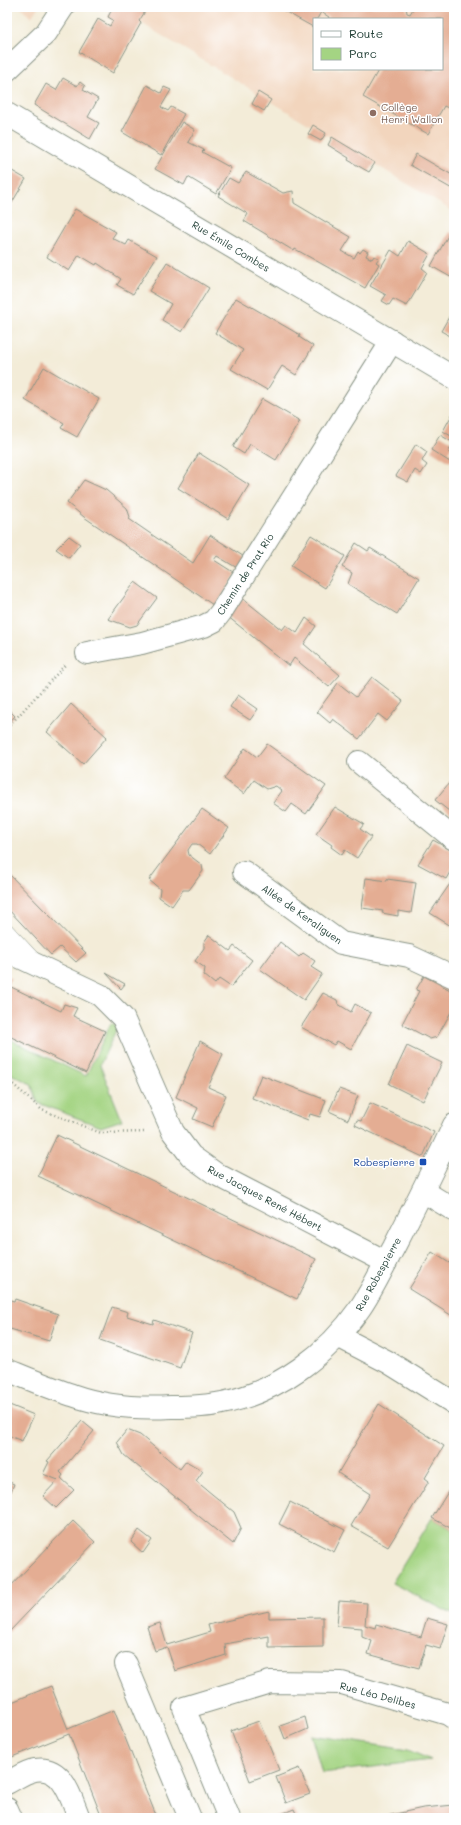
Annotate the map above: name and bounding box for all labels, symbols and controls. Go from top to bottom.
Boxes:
legend [313,18,443,70]
text: Route [349,25,383,41]
text: Parc [349,45,377,61]
place label: Collège Henri Wallon [381,100,443,126]
marker: Collège Henri Wallon [368,108,378,118]
street label: Rue Émile Combes [190,217,273,275]
street label: Chemin de Prat Rio [213,530,277,618]
street label: Allée de Keraliguen [259,881,345,947]
place label: Robespierre [354,1155,415,1169]
marker: Robespierre [418,1157,428,1167]
street label: Rue Jacques René Hébert [205,1162,325,1234]
street label: Rue Robespierre [352,1234,404,1314]
street label: Rue Léo Delibes [339,1678,418,1712]

